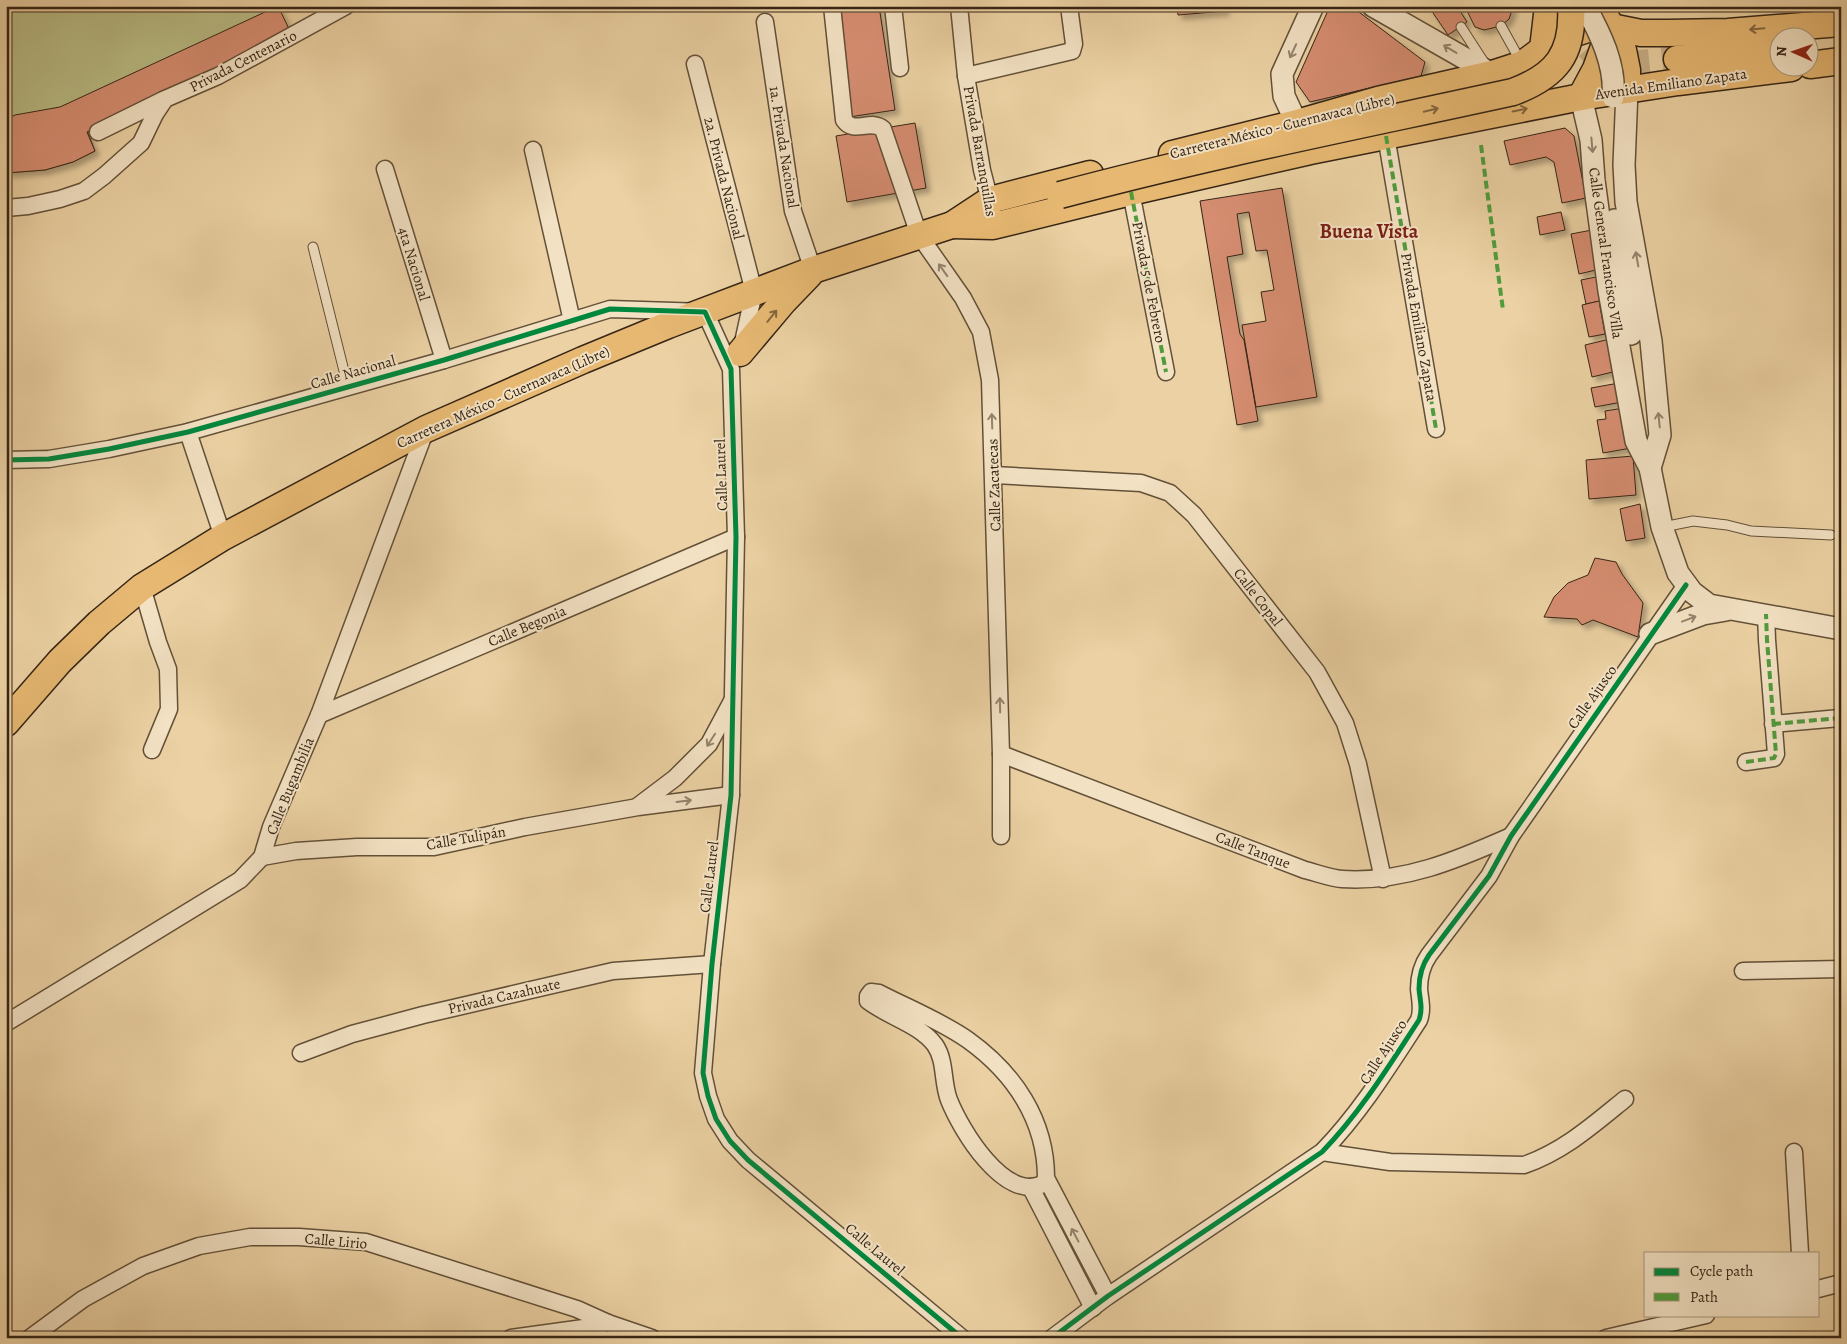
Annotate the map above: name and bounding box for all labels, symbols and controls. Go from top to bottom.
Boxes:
one-way arrow [1750,24,1766,34]
street label: Privada Centenario [186,25,300,97]
north arrow [1770,28,1820,78]
one-way arrow [1288,43,1298,58]
one-way arrow [1443,44,1457,54]
text: N [1772,46,1791,57]
street label: Avenida Emiliano Zapata [1593,63,1748,105]
street label: Privada Barranquillas [959,84,1001,218]
street label: 1a. Privada Nacional [764,85,804,210]
street label: Carretera México - Cuernavaca (Libre) [1168,88,1396,164]
one-way arrow [1423,105,1439,114]
one-way arrow [1512,105,1528,114]
street label: 2a. Privada Nacional [699,115,749,242]
one-way arrow [1587,136,1596,152]
street label: Calle General Francisco Villa [1584,166,1628,340]
district label: Buena Vista [1320,218,1419,245]
street label: Privada 5 de Febrero [1127,220,1171,344]
street label: 4ta Nacional [393,225,435,304]
street label: Privada Emiliano Zapata [1396,251,1442,403]
one-way arrow [1631,252,1641,268]
one-way arrow [938,263,948,277]
one-way arrow [766,310,777,323]
street label: Carretera México - Cuernavaca (Libre) [393,341,613,453]
street label: Calle Nacional [308,350,398,394]
one-way arrow [987,413,996,429]
one-way arrow [1654,413,1664,429]
street label: Calle Laurel [710,438,732,511]
street label: Calle Zacatecas [982,438,1006,532]
street label: Calle Copal [1229,564,1287,630]
street label: Calle Begonia [485,601,569,651]
one-way arrow [1681,614,1696,624]
street label: Calle Ajusco [1563,661,1621,733]
one-way arrow [995,698,1005,714]
one-way arrow [705,732,715,746]
street label: Calle Bugambilia [261,734,319,838]
one-way arrow [676,796,692,806]
street label: Calle Tulipán [425,821,507,855]
street label: Calle Tanque [1213,827,1294,874]
street label: Calle Laurel [695,840,723,914]
street label: Privada Cazahuate [446,973,562,1019]
street label: Calle Ajusco [1355,1016,1411,1088]
street label: Calle Laurel [841,1218,909,1280]
one-way arrow [1070,1227,1080,1242]
street label: Calle Lirio [304,1228,368,1254]
legend [1644,1252,1820,1316]
text: Cycle path [1690,1261,1753,1281]
text: Path [1690,1287,1718,1307]

